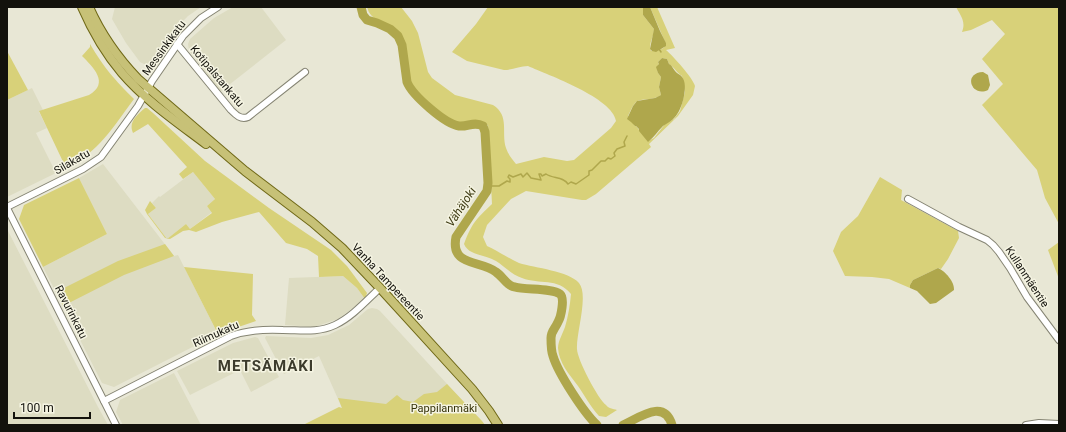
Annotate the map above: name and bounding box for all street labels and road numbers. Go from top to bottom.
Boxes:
street label: Messinkikatu [140,18,188,78]
street label: Kotipalstankatu [187,42,247,110]
street label: Silakatu [52,147,92,177]
street label: Vanha Tampereentie [349,241,427,323]
street label: Kullanmäentie [1003,244,1052,310]
street label: Ravurinkatu [52,283,90,341]
street label: Riimukatu [191,318,241,350]

